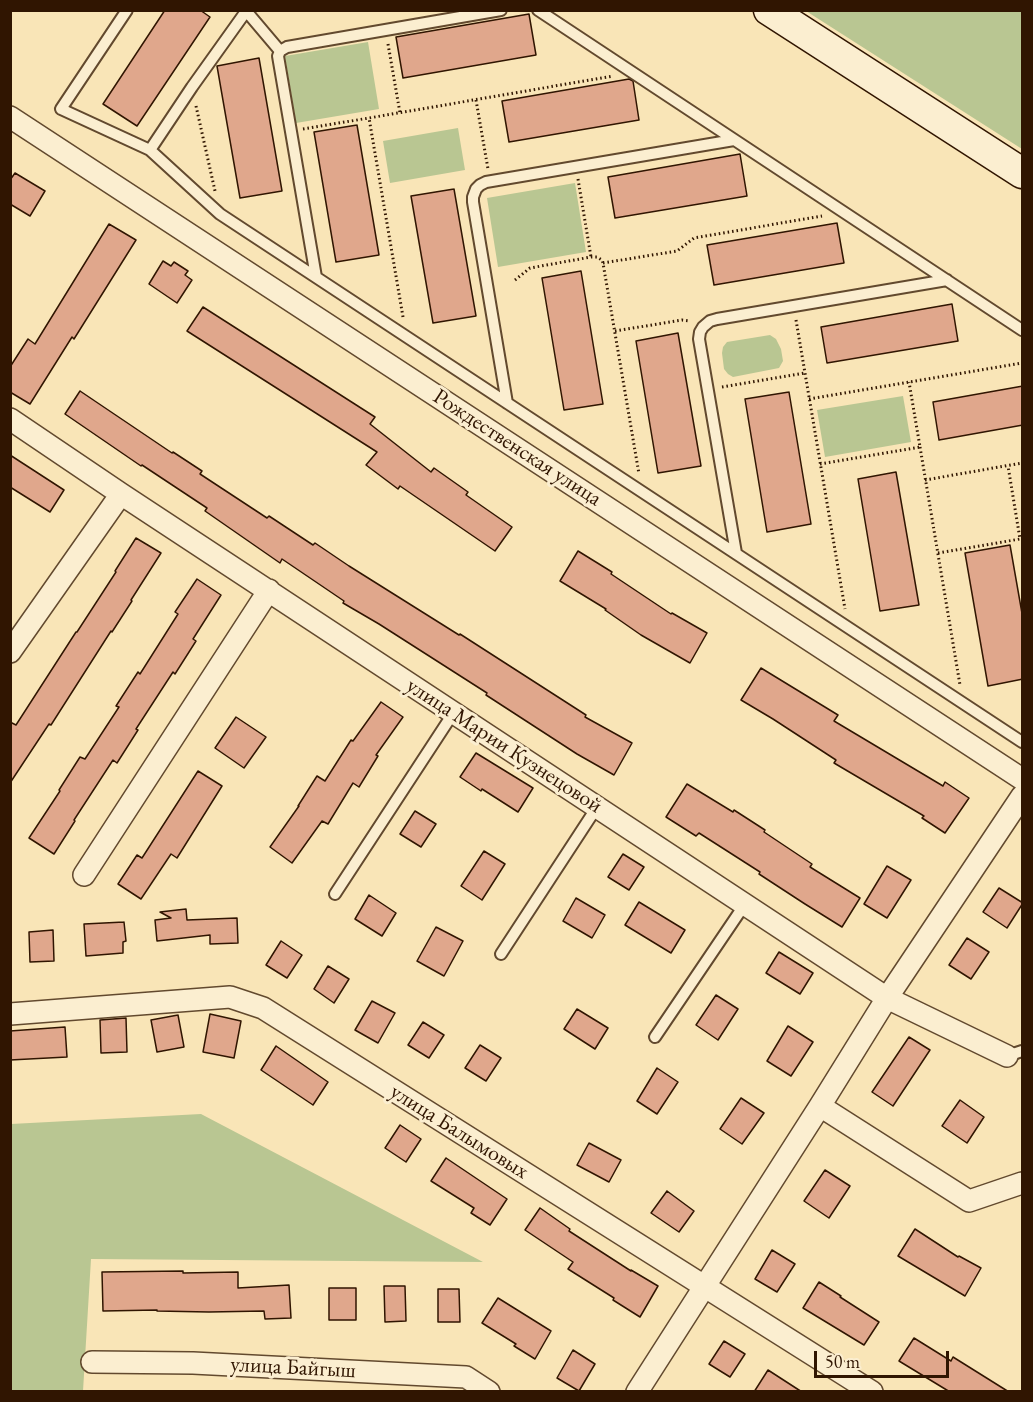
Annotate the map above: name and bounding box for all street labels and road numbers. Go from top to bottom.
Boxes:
street label: Рождественская улица [428,384,606,512]
street label: улица Марии Кузнецовой [401,673,607,819]
street label: улица Балымовых [385,1079,533,1185]
street label: улица Байгыш [230,1352,356,1384]

